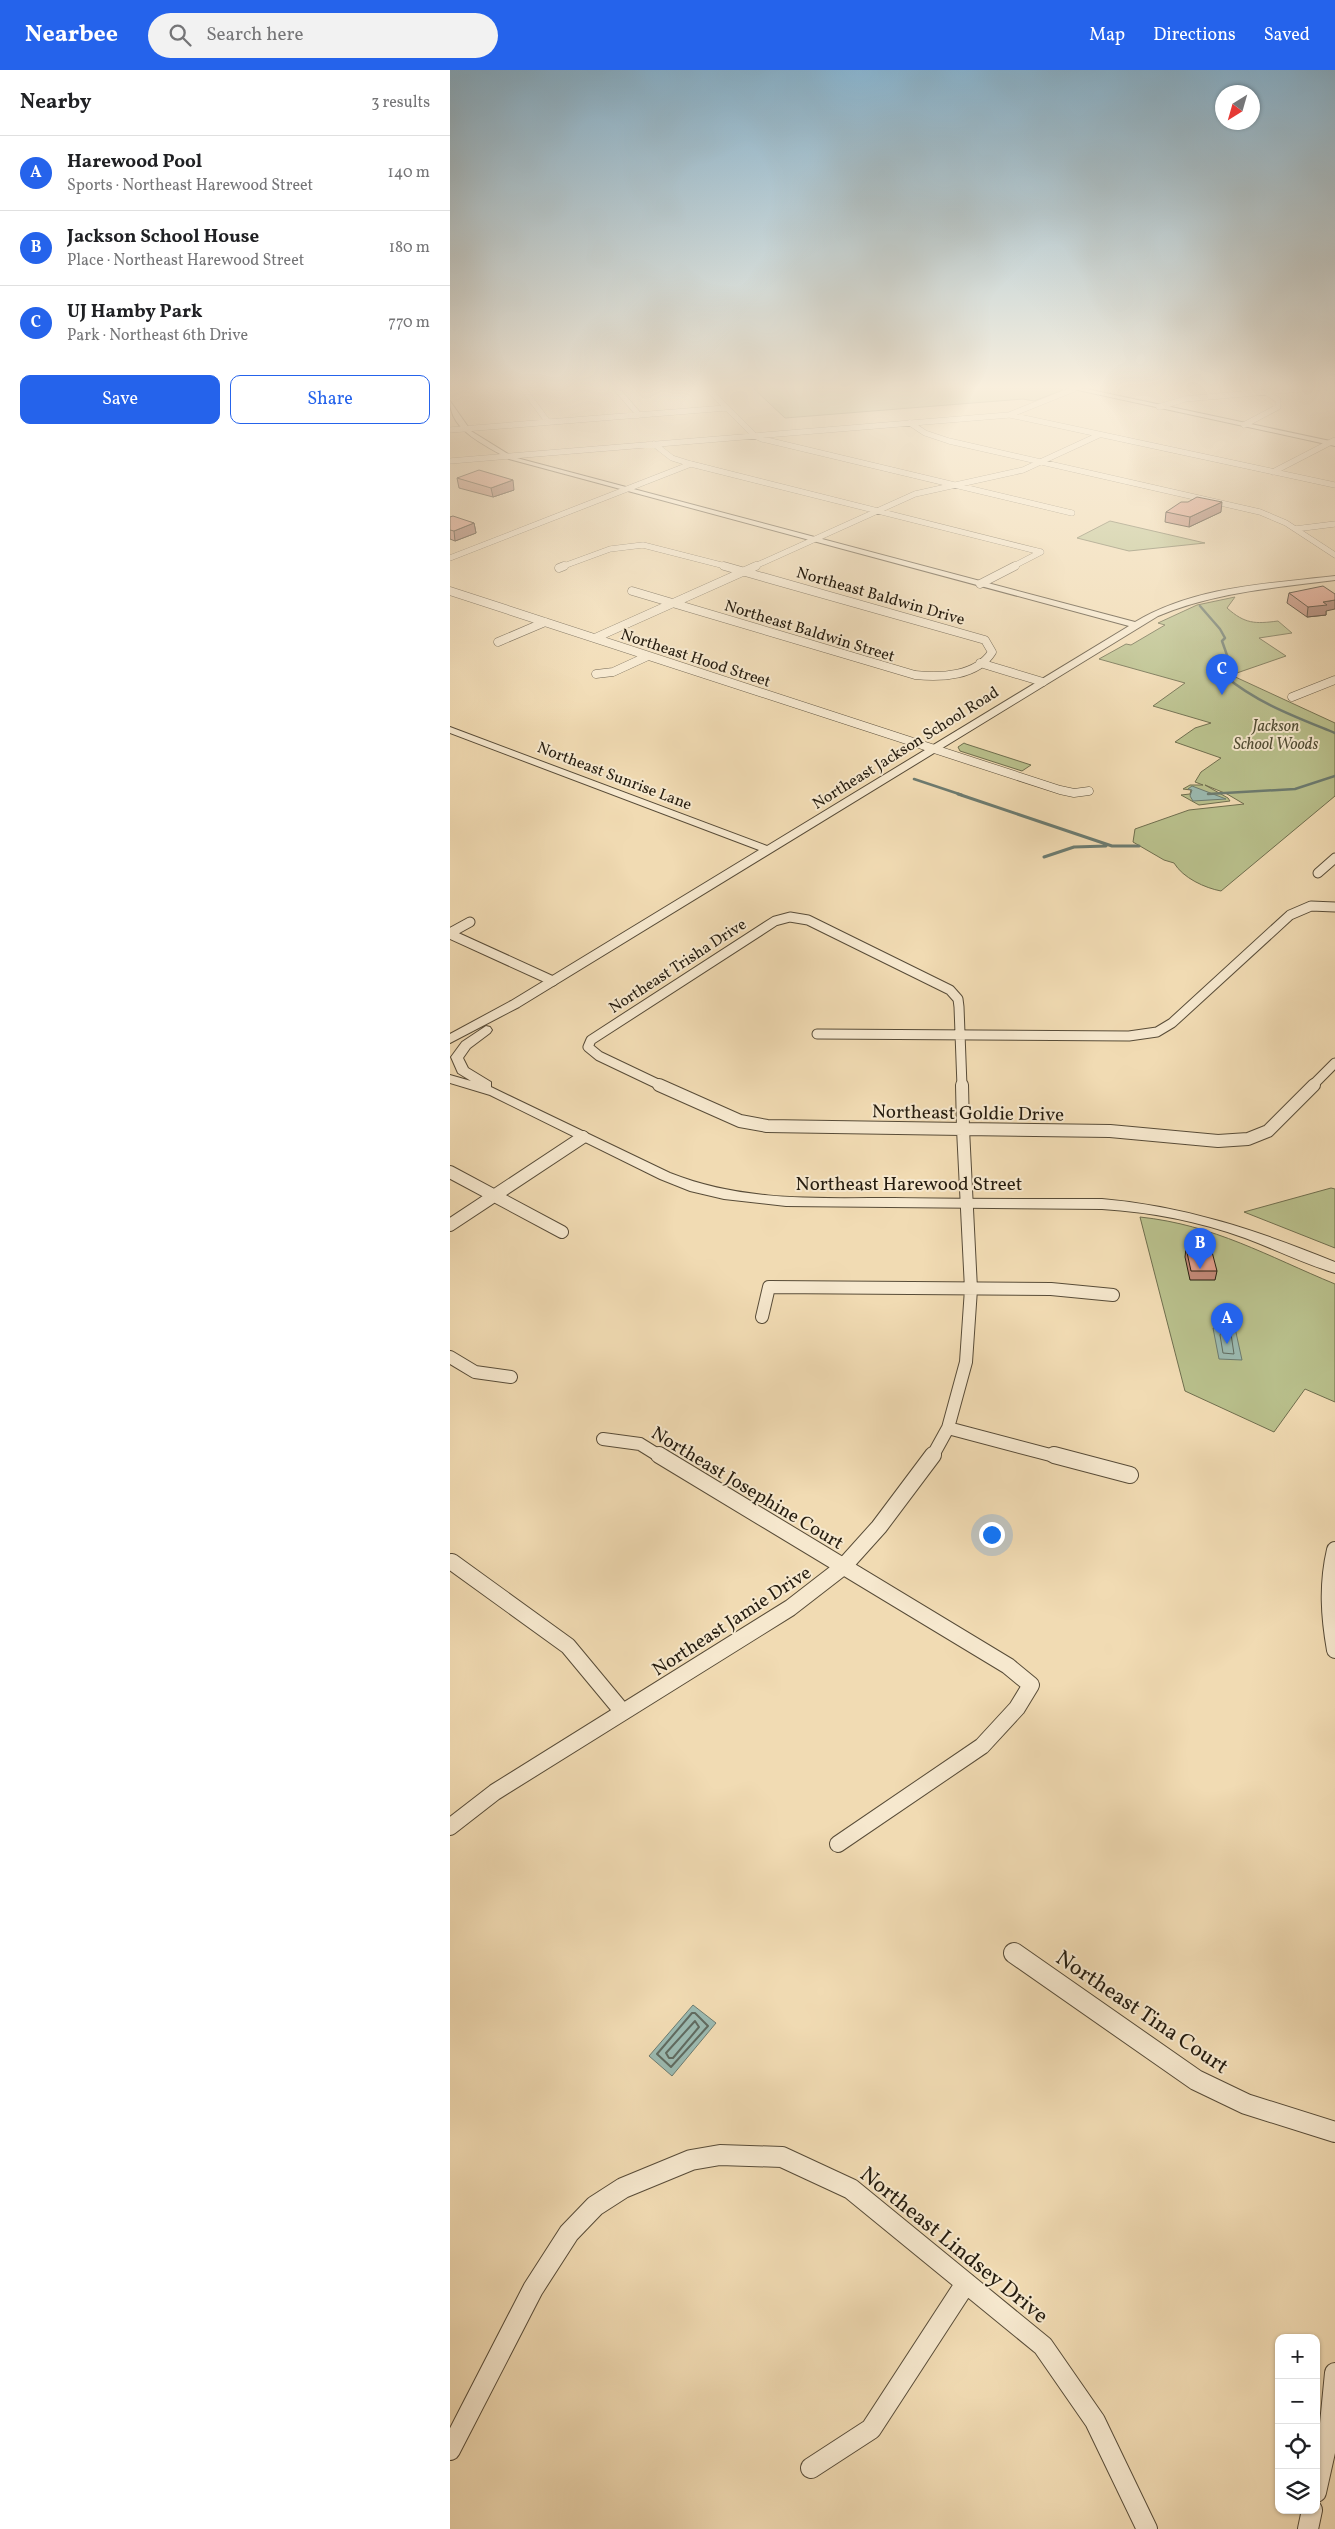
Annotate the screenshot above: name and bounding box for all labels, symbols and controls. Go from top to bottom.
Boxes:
search box [148,13,498,58]
text: Nearbee [25,18,118,52]
icon: search [166,21,194,49]
text: Search here [206,22,303,48]
text: Map [1089,23,1125,48]
text: Directions [1153,23,1236,48]
text: Saved [1264,23,1310,48]
north arrow [1215,85,1260,130]
text: Nearby [20,88,91,117]
text: 3 results [371,92,430,114]
text: Harewood Pool [67,149,202,175]
text: A [30,162,42,184]
text: 140 m [388,162,430,184]
text: Sports · Northeast Harewood Street [67,175,313,197]
text: Jackson School House [67,224,259,250]
text: B [31,237,41,259]
text: 180 m [389,237,430,259]
text: Place · Northeast Harewood Street [67,250,304,272]
text: UJ Hamby Park [67,299,203,325]
text: C [31,312,41,334]
text: 770 m [388,312,430,334]
text: Park · Northeast 6th Drive [67,325,248,347]
button: Save [20,375,220,424]
button: Share [230,375,430,424]
street label: Northeast Baldwin Drive [794,562,967,632]
street label: Northeast Baldwin Street [722,596,898,668]
street label: Northeast Hood Street [617,624,774,694]
pin: C [1206,654,1238,695]
street label: Northeast Jackson School Road [808,682,1004,815]
park label: Jackson School Woods [1234,716,1319,756]
street label: Northeast Sunrise Lane [534,737,695,817]
street label: Northeast Trisha Drive [605,914,751,1019]
street label: Northeast Goldie Drive [872,1099,1064,1129]
street label: Northeast Harewood Street [796,1172,1023,1198]
pin: B [1184,1228,1216,1269]
pin: A [1211,1303,1243,1344]
street label: Northeast Josephine Court [646,1421,848,1557]
your location [979,1522,1005,1548]
street label: Northeast Jamie Drive [648,1560,817,1683]
street label: Northeast Tina Court [1049,1944,1234,2083]
street label: Northeast Lindsey Drive [853,2160,1054,2332]
map controls [1275,2334,1320,2514]
button: + [1275,2334,1320,2379]
button: − [1275,2379,1320,2424]
button: locate [1275,2424,1320,2469]
button: layers [1275,2469,1320,2514]

